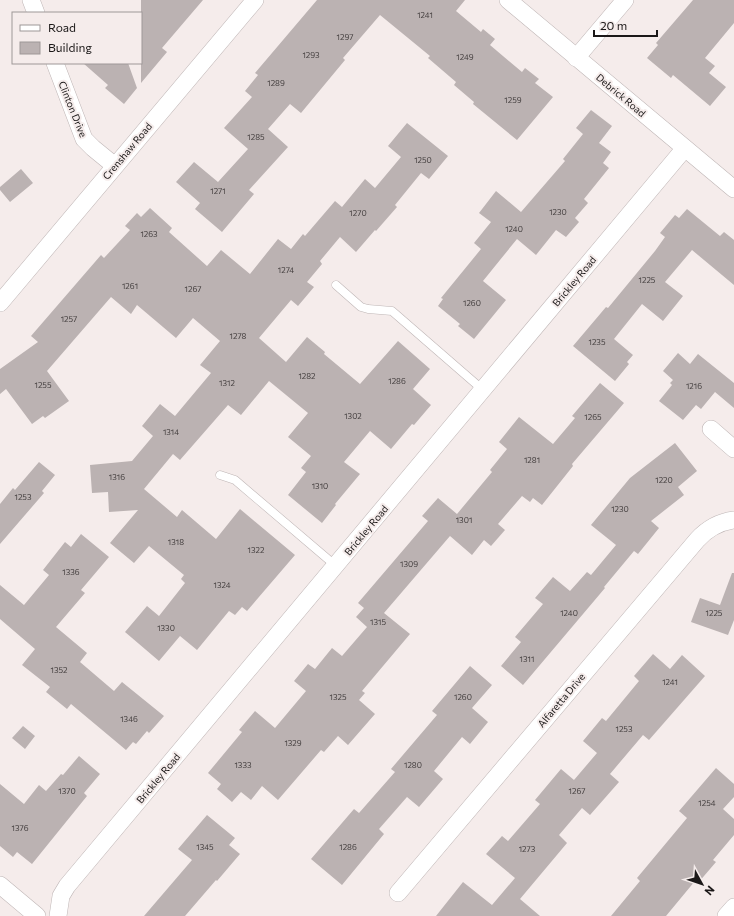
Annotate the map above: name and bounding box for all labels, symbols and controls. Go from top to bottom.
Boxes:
house number: 1241 [417,10,433,20]
legend [12,12,142,64]
scale bar [594,12,657,38]
text: 20 m [600,18,627,32]
text: Road [48,20,76,34]
house number: 1297 [337,32,353,42]
text: Building [48,40,92,54]
house number: 1293 [302,50,320,60]
house number: 1249 [456,52,474,62]
street label: Debrick Road [594,71,648,119]
house number: 1289 [267,78,285,88]
street label: Clinton Drive [56,79,90,139]
house number: 1259 [504,95,522,105]
street label: Crenshaw Road [100,120,154,182]
house number: 1285 [247,132,265,142]
house number: 1250 [414,155,432,165]
house number: 1271 [210,186,226,196]
house number: 1230 [549,207,567,217]
house number: 1270 [349,208,367,218]
house number: 1240 [505,224,523,234]
house number: 1263 [140,229,158,239]
street label: Brickley Road [550,253,599,308]
house number: 1274 [278,265,294,275]
house number: 1225 [639,275,656,285]
house number: 1261 [122,281,138,291]
house number: 1267 [185,284,201,294]
house number: 1260 [463,298,481,308]
house number: 1257 [61,314,77,324]
house number: 1278 [230,331,247,341]
house number: 1235 [588,337,606,347]
house number: 1282 [298,371,316,381]
house number: 1286 [388,376,406,386]
house number: 1312 [219,378,235,388]
house number: 1255 [34,380,52,390]
house number: 1216 [686,381,702,391]
house number: 1302 [344,411,362,421]
house number: 1265 [584,412,602,422]
house number: 1314 [163,427,179,437]
house number: 1281 [524,455,540,465]
house number: 1316 [109,472,125,482]
house number: 1220 [655,475,673,485]
house number: 1310 [312,481,328,491]
house number: 1253 [14,492,32,502]
street label: Brickley Road [342,502,391,557]
house number: 1230 [611,504,629,514]
house number: 1301 [456,515,472,525]
house number: 1318 [168,537,184,547]
house number: 1322 [248,545,265,555]
house number: 1309 [400,559,418,569]
house number: 1336 [62,567,80,577]
house number: 1324 [213,580,231,590]
house number: 1240 [560,608,578,618]
house number: 1225 [706,608,723,618]
house number: 1315 [370,617,386,627]
house number: 1330 [157,623,175,633]
house number: 1311 [520,654,534,664]
house number: 1352 [50,665,68,675]
street label: Alfaretta Drive [535,670,587,730]
house number: 1241 [662,677,678,687]
house number: 1325 [330,692,347,702]
house number: 1260 [454,692,472,702]
house number: 1346 [120,714,138,724]
house number: 1253 [615,724,633,734]
house number: 1329 [284,738,302,748]
street label: Brickley Road [134,750,183,805]
house number: 1333 [234,760,252,770]
house number: 1280 [404,760,422,770]
house number: 1370 [58,786,76,796]
house number: 1267 [569,786,585,796]
house number: 1254 [698,798,716,808]
house number: 1376 [11,823,29,833]
house number: 1345 [196,842,214,852]
house number: 1286 [339,842,357,852]
house number: 1273 [519,844,536,854]
north arrow [682,864,722,904]
text: N [702,883,718,898]

